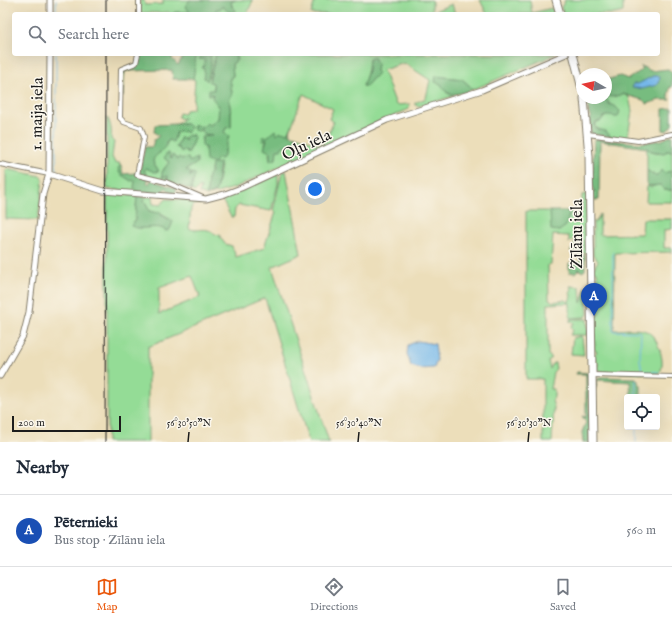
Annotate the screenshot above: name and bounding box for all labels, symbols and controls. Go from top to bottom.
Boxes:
search box [12,12,660,56]
icon: search [26,23,48,45]
text: Search here [58,25,129,44]
north arrow [576,68,612,104]
street label: 1. maija iela [27,77,49,151]
street label: Oļu iela [279,126,335,166]
your location [305,179,325,199]
street label: Zīlānu iela [568,199,588,269]
pin: A [581,283,607,316]
map controls [624,394,660,430]
button: locate [624,394,660,430]
scale bar [12,414,121,433]
text: 200 m [18,416,45,430]
text: 56°30'50"N [167,417,212,430]
text: 56°30'40"N [336,417,382,430]
text: 56°30'30"N [507,417,552,430]
text: Nearby [16,458,69,479]
text: Pēternieki [54,513,118,532]
text: A [25,522,33,539]
text: 560 m [627,522,656,539]
text: Bus stop · Zīlānu iela [54,532,165,549]
tab: Map [96,576,118,614]
tab: Directions [310,576,358,614]
tab: Saved [550,576,576,614]

